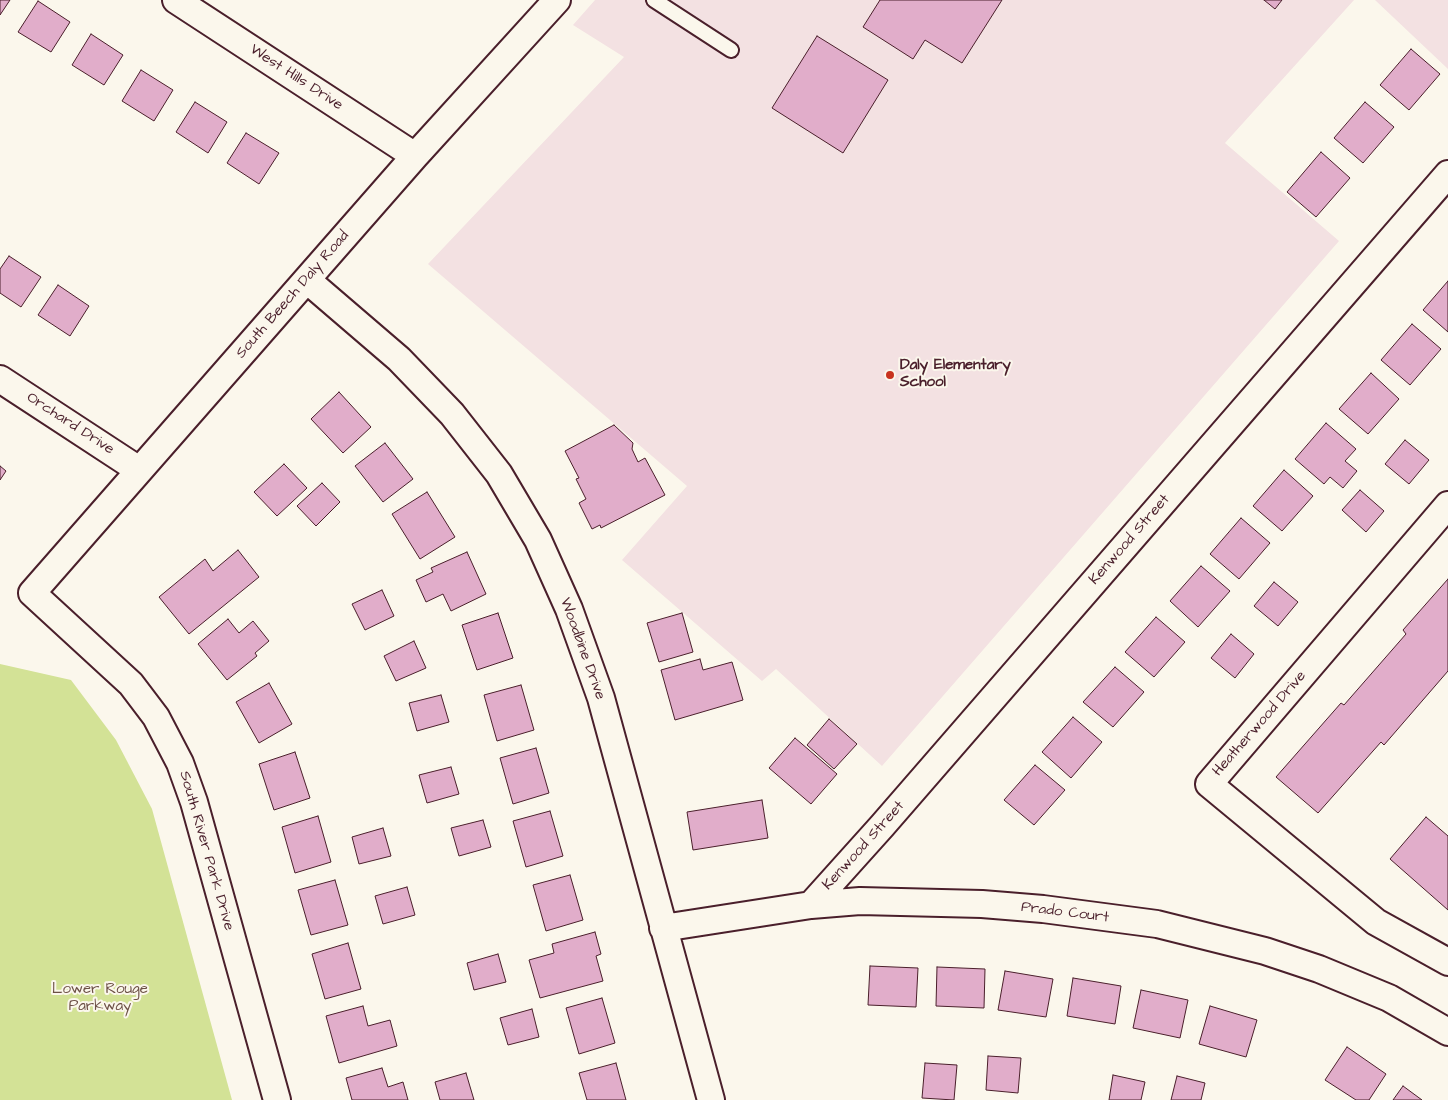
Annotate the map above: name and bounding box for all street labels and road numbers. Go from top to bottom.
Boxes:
street label: West Hills Drive [246,41,346,115]
street label: South Beech Daly Road [233,227,353,363]
street label: Orchard Drive [23,389,117,459]
street label: Kenwood Street [1086,491,1174,589]
street label: Woodbine Drive [555,596,609,702]
street label: Heatherwood Drive [1209,668,1311,780]
street label: South River Park Drive [175,769,237,933]
street label: Kenwood Street [819,798,909,894]
street label: Prado Court [1020,899,1110,927]

